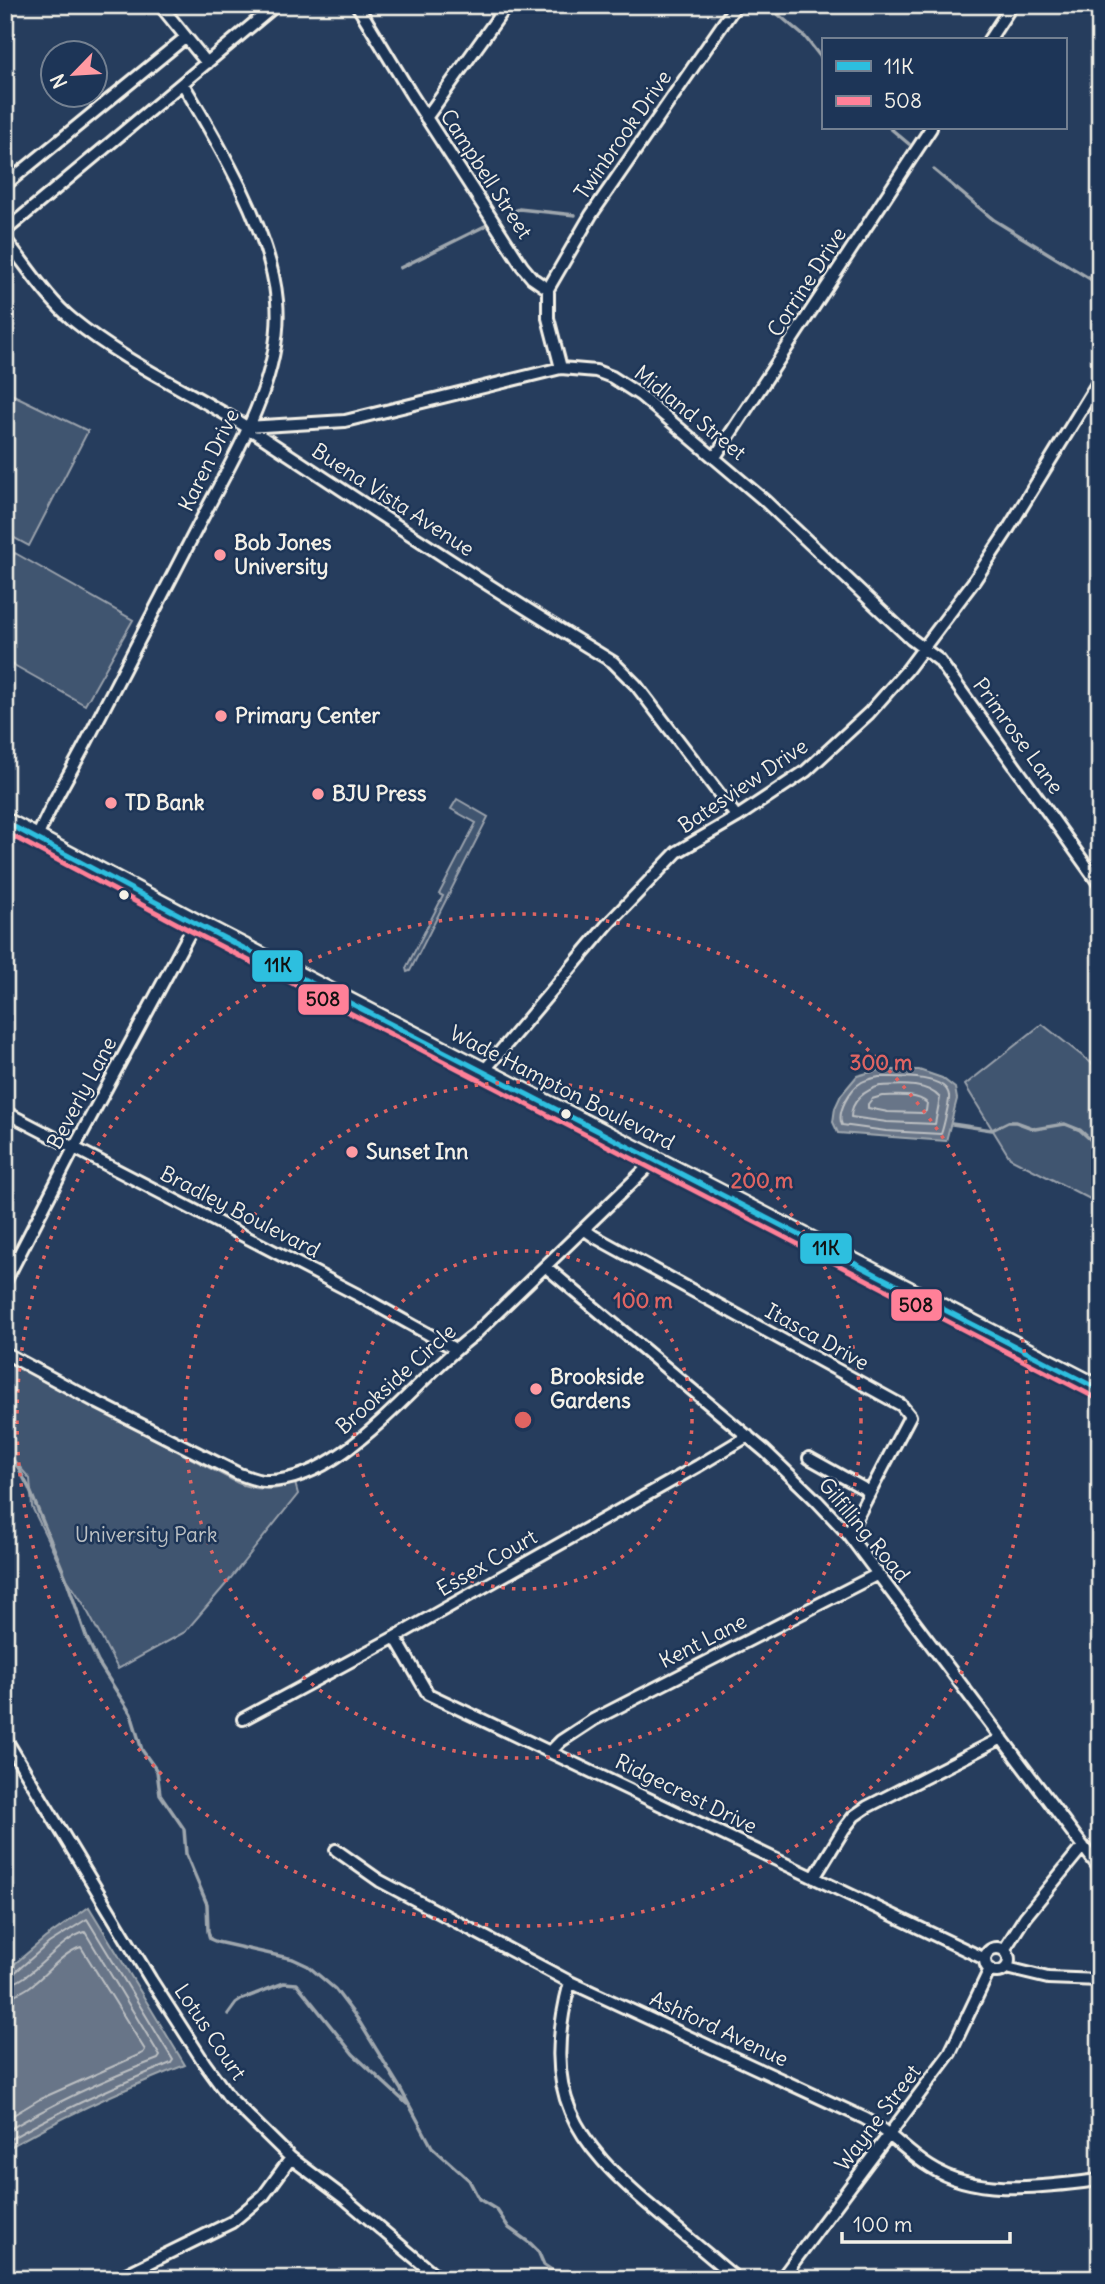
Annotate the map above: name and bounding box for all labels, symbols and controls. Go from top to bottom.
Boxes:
north arrow [38,38,108,108]
legend [822,38,1066,130]
text: 11K [884,53,914,80]
street label: Twinbrook Drive [568,65,677,205]
text: N [45,70,72,92]
text: 508 [884,87,922,114]
street label: Campbell Street [434,104,538,244]
street label: Corrine Drive [761,222,852,342]
street label: Midland Street [629,359,752,466]
street label: Karen Drive [172,404,245,516]
street label: Buena Vista Avenue [307,437,480,562]
place label: Bob Jones University [234,529,332,580]
marker: Bob Jones University [212,547,228,563]
street label: Primrose Lane [967,672,1070,799]
place label: Primary Center [235,702,381,729]
marker: Primary Center [213,708,229,724]
street label: Batesview Drive [673,732,813,839]
place label: BJU Press [332,780,427,807]
marker: BJU Press [310,786,326,802]
place label: TD Bank [125,789,205,816]
marker: TD Bank [103,795,119,811]
unlabelled marker [117,888,131,902]
line badge: 11K [251,949,304,983]
text: 11K [265,953,292,977]
line badge: 508 [297,983,350,1016]
text: 508 [306,987,340,1011]
street label: Wade Hampton Boulevard [445,1019,679,1156]
street label: Beverly Lane [41,1032,122,1154]
text: 300 m [850,1049,913,1076]
unlabelled marker [559,1107,573,1121]
place label: Sunset Inn [366,1138,468,1165]
marker: Sunset Inn [344,1144,360,1160]
street label: Bradley Boulevard [156,1160,325,1264]
text: 200 m [731,1167,794,1194]
line badge: 11K [799,1232,853,1265]
text: 11K [813,1236,840,1260]
text: 100 m [613,1287,673,1314]
line badge: 508 [890,1288,943,1322]
text: 508 [899,1293,933,1317]
street label: Itasca Drive [761,1297,874,1376]
street label: Brookside Circle [330,1317,462,1440]
place label: Brookside Gardens [550,1363,644,1414]
marker: Brookside Gardens [528,1381,544,1397]
centre of rings [511,1408,535,1432]
street label: Gilfilling Road [813,1472,916,1588]
park label: University Park [75,1521,217,1548]
street label: Essex Court [432,1523,542,1602]
street label: Kent Lane [655,1607,751,1674]
street label: Ridgecrest Drive [611,1748,762,1840]
street label: Lotus Court [168,1979,252,2085]
street label: Ashford Avenue [646,1985,793,2072]
street label: Wayne Street [829,2059,927,2176]
scale bar [842,2200,1010,2244]
text: 100 m [853,2211,912,2238]

